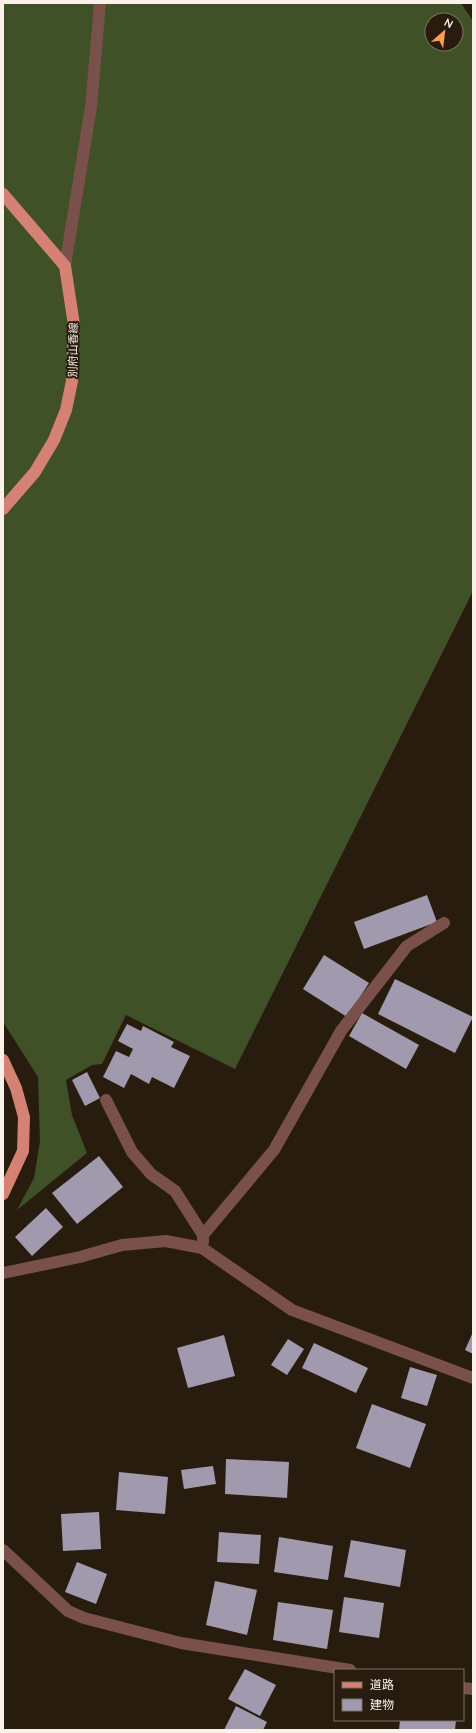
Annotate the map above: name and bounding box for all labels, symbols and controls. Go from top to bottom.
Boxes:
north arrow [424,12,464,52]
text: N [442,15,456,31]
street label: 別府山香線 [66,322,80,378]
legend [334,1669,464,1721]
text: 道路 [370,1677,394,1692]
text: 建物 [370,1697,394,1712]

